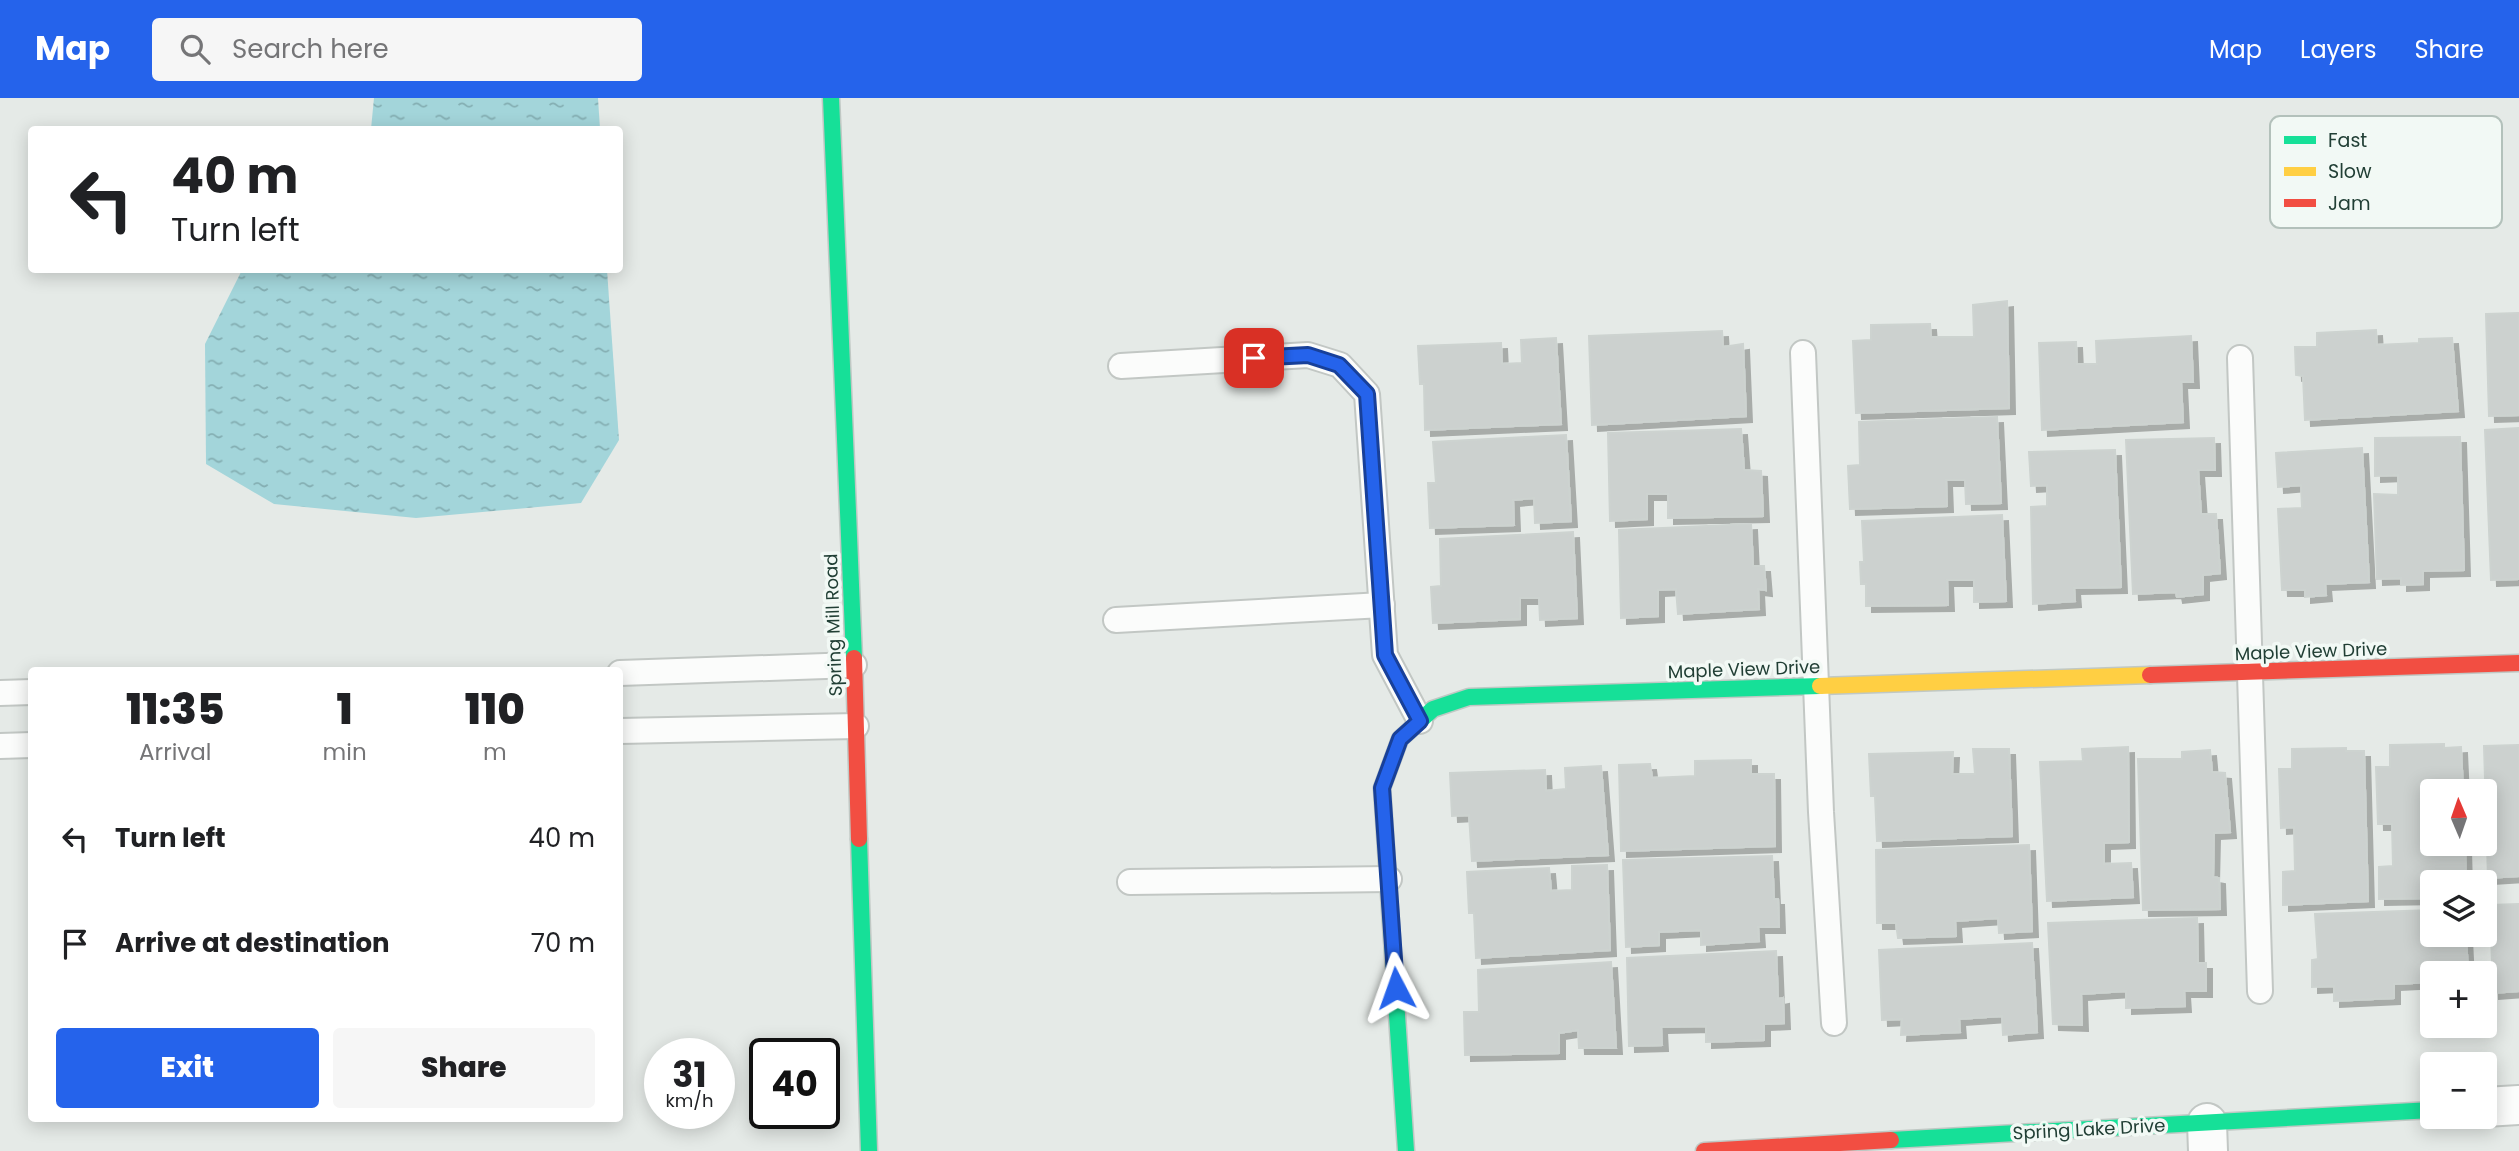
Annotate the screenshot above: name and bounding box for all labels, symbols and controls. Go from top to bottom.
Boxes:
search box [152,18,642,81]
text: Map [35,25,110,72]
icon: search [176,30,214,68]
text: Search here [232,31,389,67]
text: Map [2209,33,2262,66]
text: Layers [2300,33,2376,66]
text: Share [2414,33,2484,66]
legend [2270,116,2502,228]
text: Fast [2328,127,2367,154]
text: 40 m [171,142,298,210]
icon: left [56,154,147,245]
text: Slow [2328,158,2372,185]
text: Jam [2328,190,2370,217]
text: Turn left [171,207,300,252]
pin [1224,328,1284,388]
icon: arrive [1235,339,1273,377]
street label: Spring Mill Road [818,553,848,697]
street label: Maple View Drive [2234,636,2388,666]
street label: Maple View Drive [1667,654,1821,684]
text: 11:35 [126,680,224,739]
text: 1 [336,680,353,739]
text: 110 [465,680,525,739]
text: Arrival [139,736,211,768]
text: min [323,736,367,768]
text: m [483,736,507,768]
north arrow [2420,779,2497,856]
map controls [2420,779,2497,1129]
icon: left [56,820,94,858]
text: Turn left [115,820,226,856]
text: 40 m [529,820,595,856]
button: layers [2420,870,2497,947]
icon: arrive [56,925,94,963]
text: Arrive at destination [115,925,390,961]
text: 70 m [531,925,595,961]
position arrow [1359,951,1433,1025]
button: + [2420,961,2497,1038]
button: Exit [56,1028,319,1108]
button: Share [333,1028,595,1108]
speed limit sign: 40 [749,1038,840,1129]
text: 31 [672,1050,707,1099]
button: − [2420,1052,2497,1129]
text: km/h [666,1088,713,1113]
street label: Spring Lake Drive [2012,1113,2166,1145]

